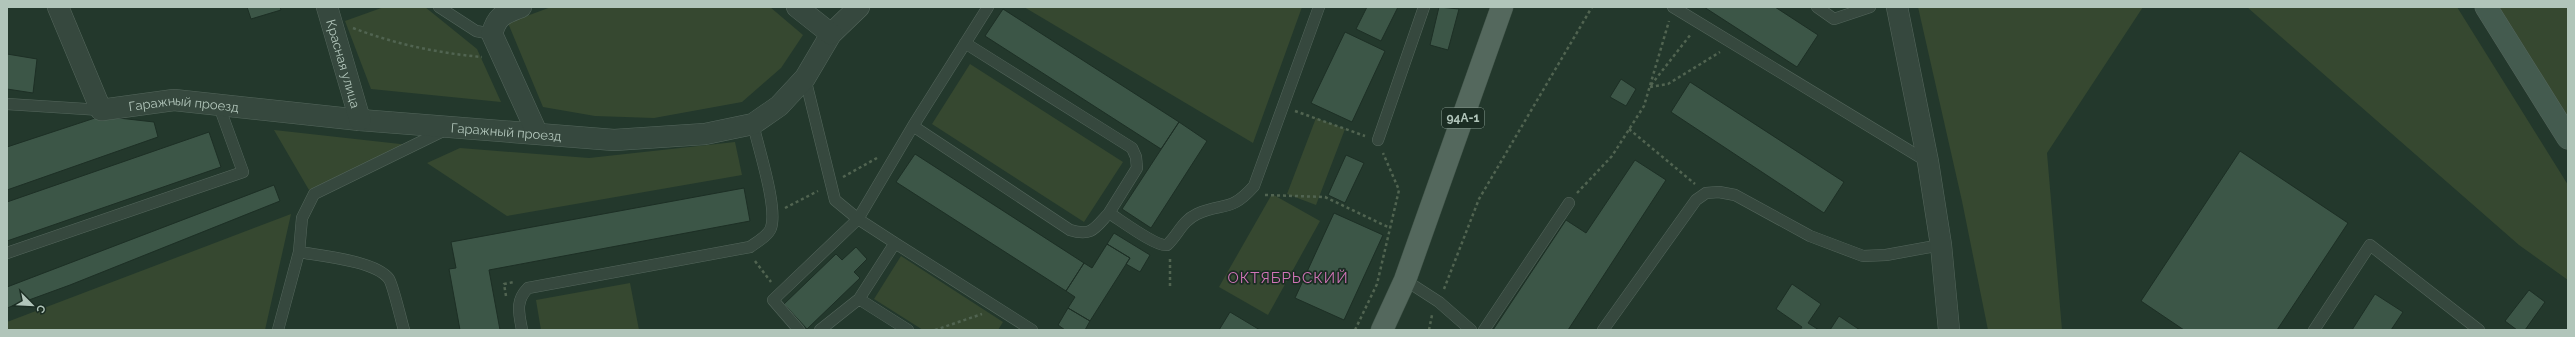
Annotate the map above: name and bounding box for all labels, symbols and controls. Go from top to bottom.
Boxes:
street label: Красная улица [323,18,364,110]
street label: Гаражный проезд [128,92,240,114]
road number: 94А-1 [1442,108,1484,128]
street label: Гаражный проезд [450,120,563,143]
district label: ОКТЯБРЬСКИЙ [1227,269,1349,287]
north arrow [12,285,52,325]
text: С [33,303,48,315]

